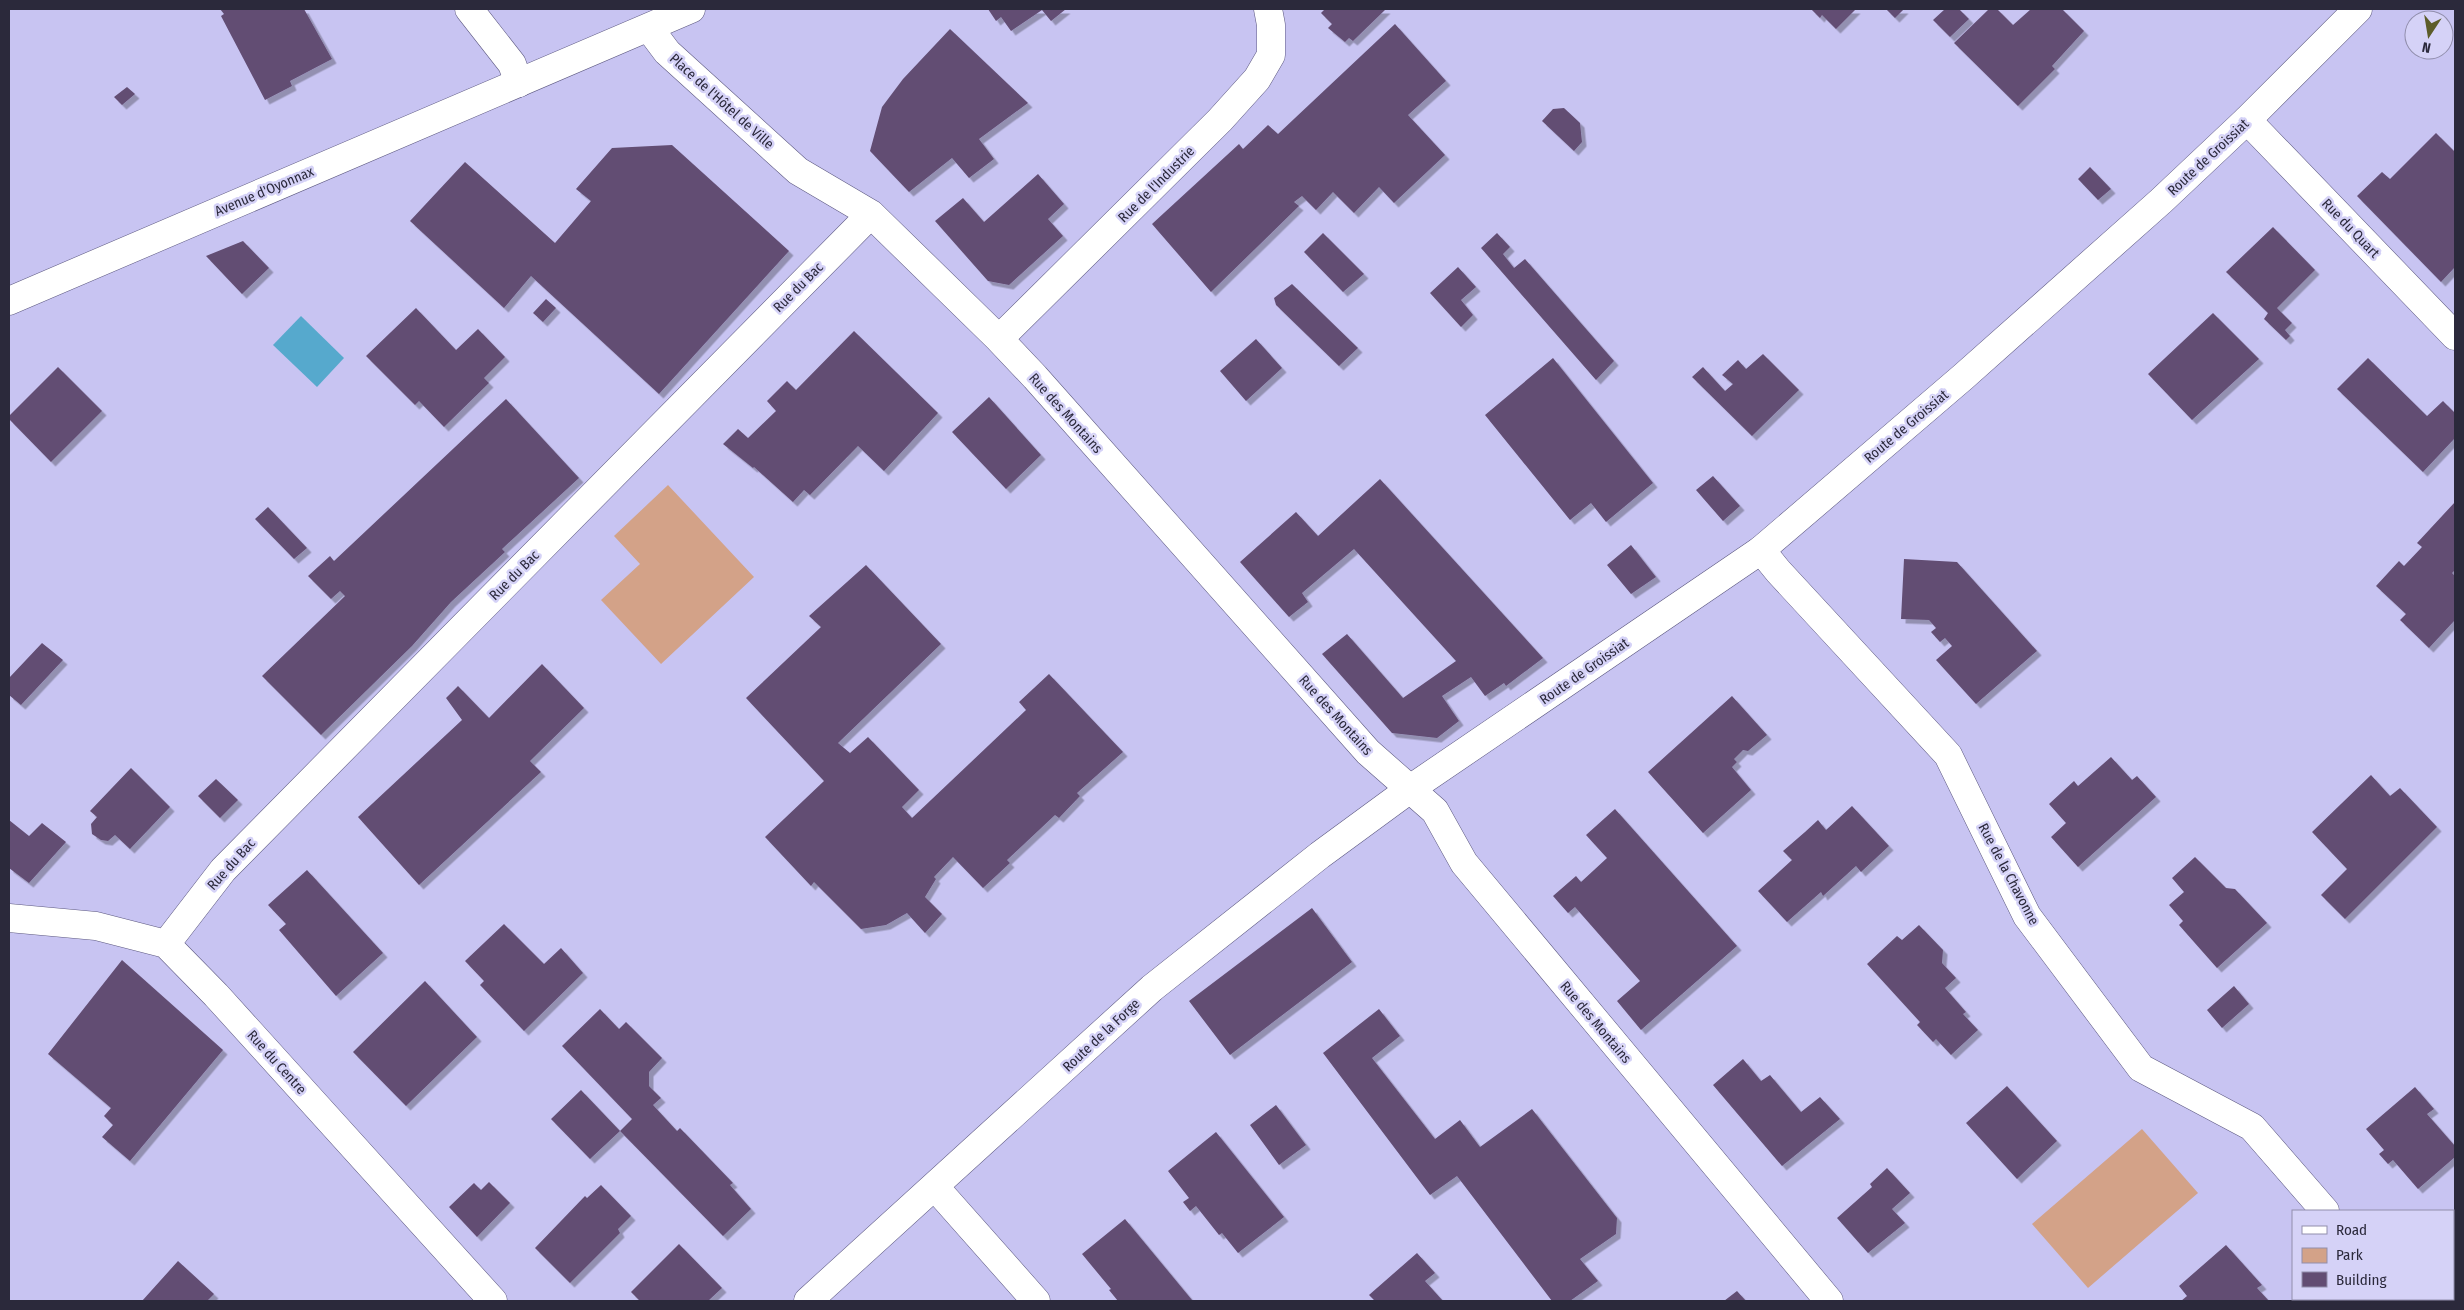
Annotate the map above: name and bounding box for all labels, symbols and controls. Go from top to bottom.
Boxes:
north arrow [2404,10,2454,60]
text: N [2421,38,2432,56]
street label: Place de l'Hôtel de Ville [666,50,777,153]
street label: Route de Groissiat [2164,115,2253,199]
street label: Rue de l'Industrie [1115,143,1198,226]
street label: Avenue d'Oyonnax [212,163,317,220]
street label: Rue du Quart [2318,195,2383,262]
street label: Rue du Bac [770,259,827,316]
street label: Rue des Montains [1025,370,1106,457]
street label: Route de Groissiat [1861,386,1952,467]
street label: Rue du Bac [486,547,543,604]
street label: Route de Groissiat [1537,634,1632,708]
street label: Rue des Montains [1295,672,1376,759]
street label: Rue de la Chavonne [1975,820,2043,928]
street label: Rue du Bac [204,835,259,894]
street label: Rue des Montains [1556,978,1635,1067]
street label: Route de la Forge [1059,995,1143,1075]
street label: Rue du Centre [243,1027,310,1098]
legend [2292,1210,2454,1300]
text: Road [2336,1221,2367,1239]
text: Park [2336,1246,2363,1264]
text: Building [2336,1271,2387,1289]

